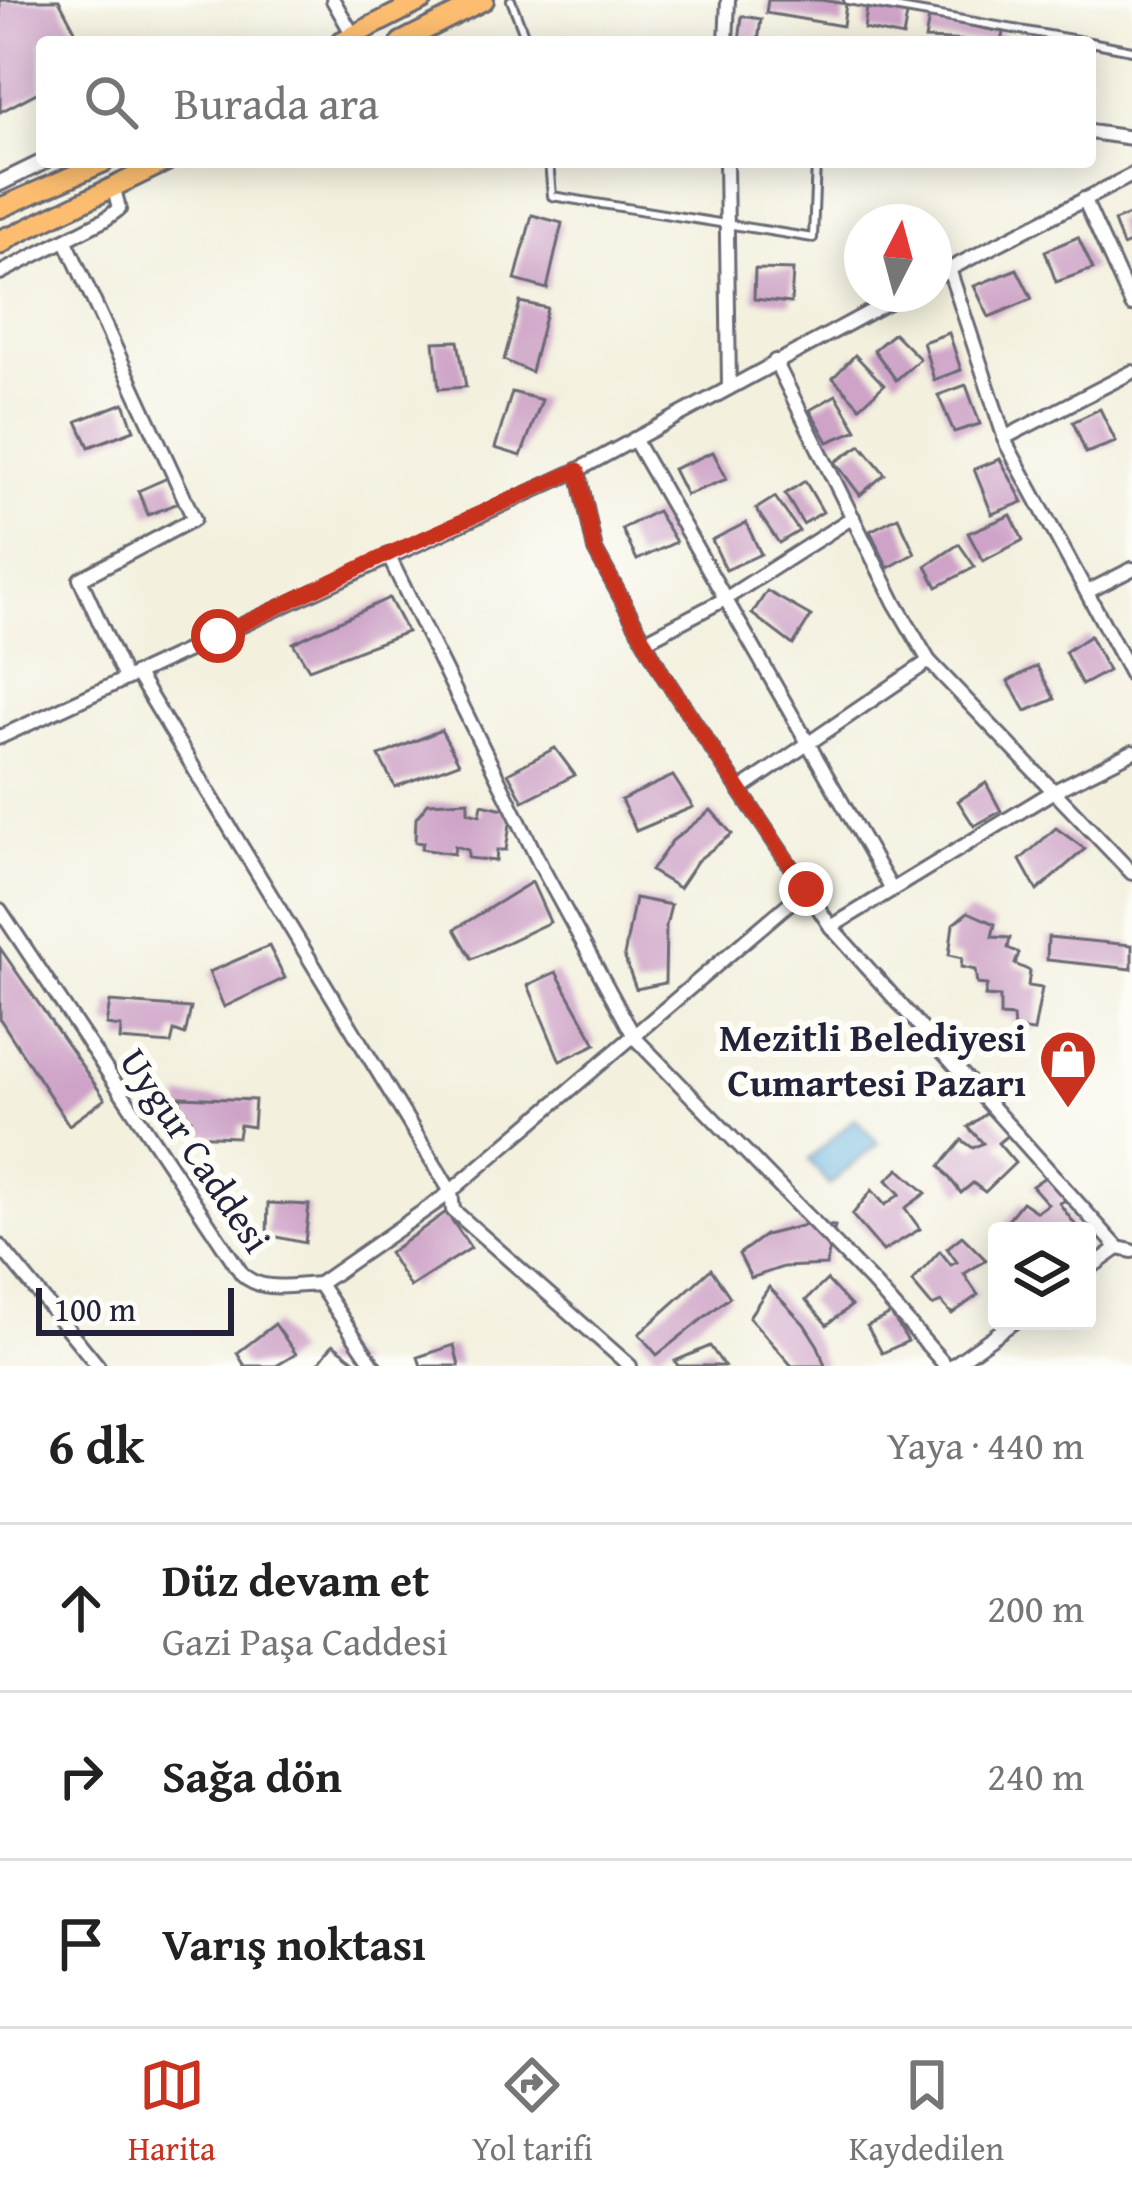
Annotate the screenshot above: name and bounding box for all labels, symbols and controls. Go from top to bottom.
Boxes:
search box [36,36,1096,168]
icon: search [78,69,144,135]
text: Burada ara [174,70,379,135]
north arrow [844,204,952,312]
route start [191,609,245,663]
route end [779,862,833,916]
place label: Mezitli Belediyesi Cumartesi Pazarı [719,1008,1026,1110]
shop icon: Mezitli Belediyesi Cumartesi Pazarı [1037,1028,1099,1110]
street label: Uygur Caddesi [107,1036,286,1264]
map controls [988,1222,1096,1330]
button: layers [988,1222,1096,1330]
scale bar [36,1282,234,1335]
text: 100 m [54,1285,136,1333]
text: 6 dk [48,1407,144,1482]
text: Yaya · 440 m [887,1416,1084,1473]
text: Düz devam et [162,1547,429,1612]
icon: ahead [48,1575,114,1641]
text: 200 m [987,1579,1084,1636]
text: Gazi Paşa Caddesi [162,1612,448,1669]
icon: right [48,1743,114,1809]
text: Sağa dön [162,1743,342,1808]
text: 240 m [987,1747,1084,1804]
icon: arrive [48,1911,114,1977]
text: Varış noktası [162,1911,426,1976]
tab: Harita [128,2052,216,2172]
tab: Yol tarifi [472,2052,593,2172]
tab: Kaydedilen [849,2052,1004,2172]

